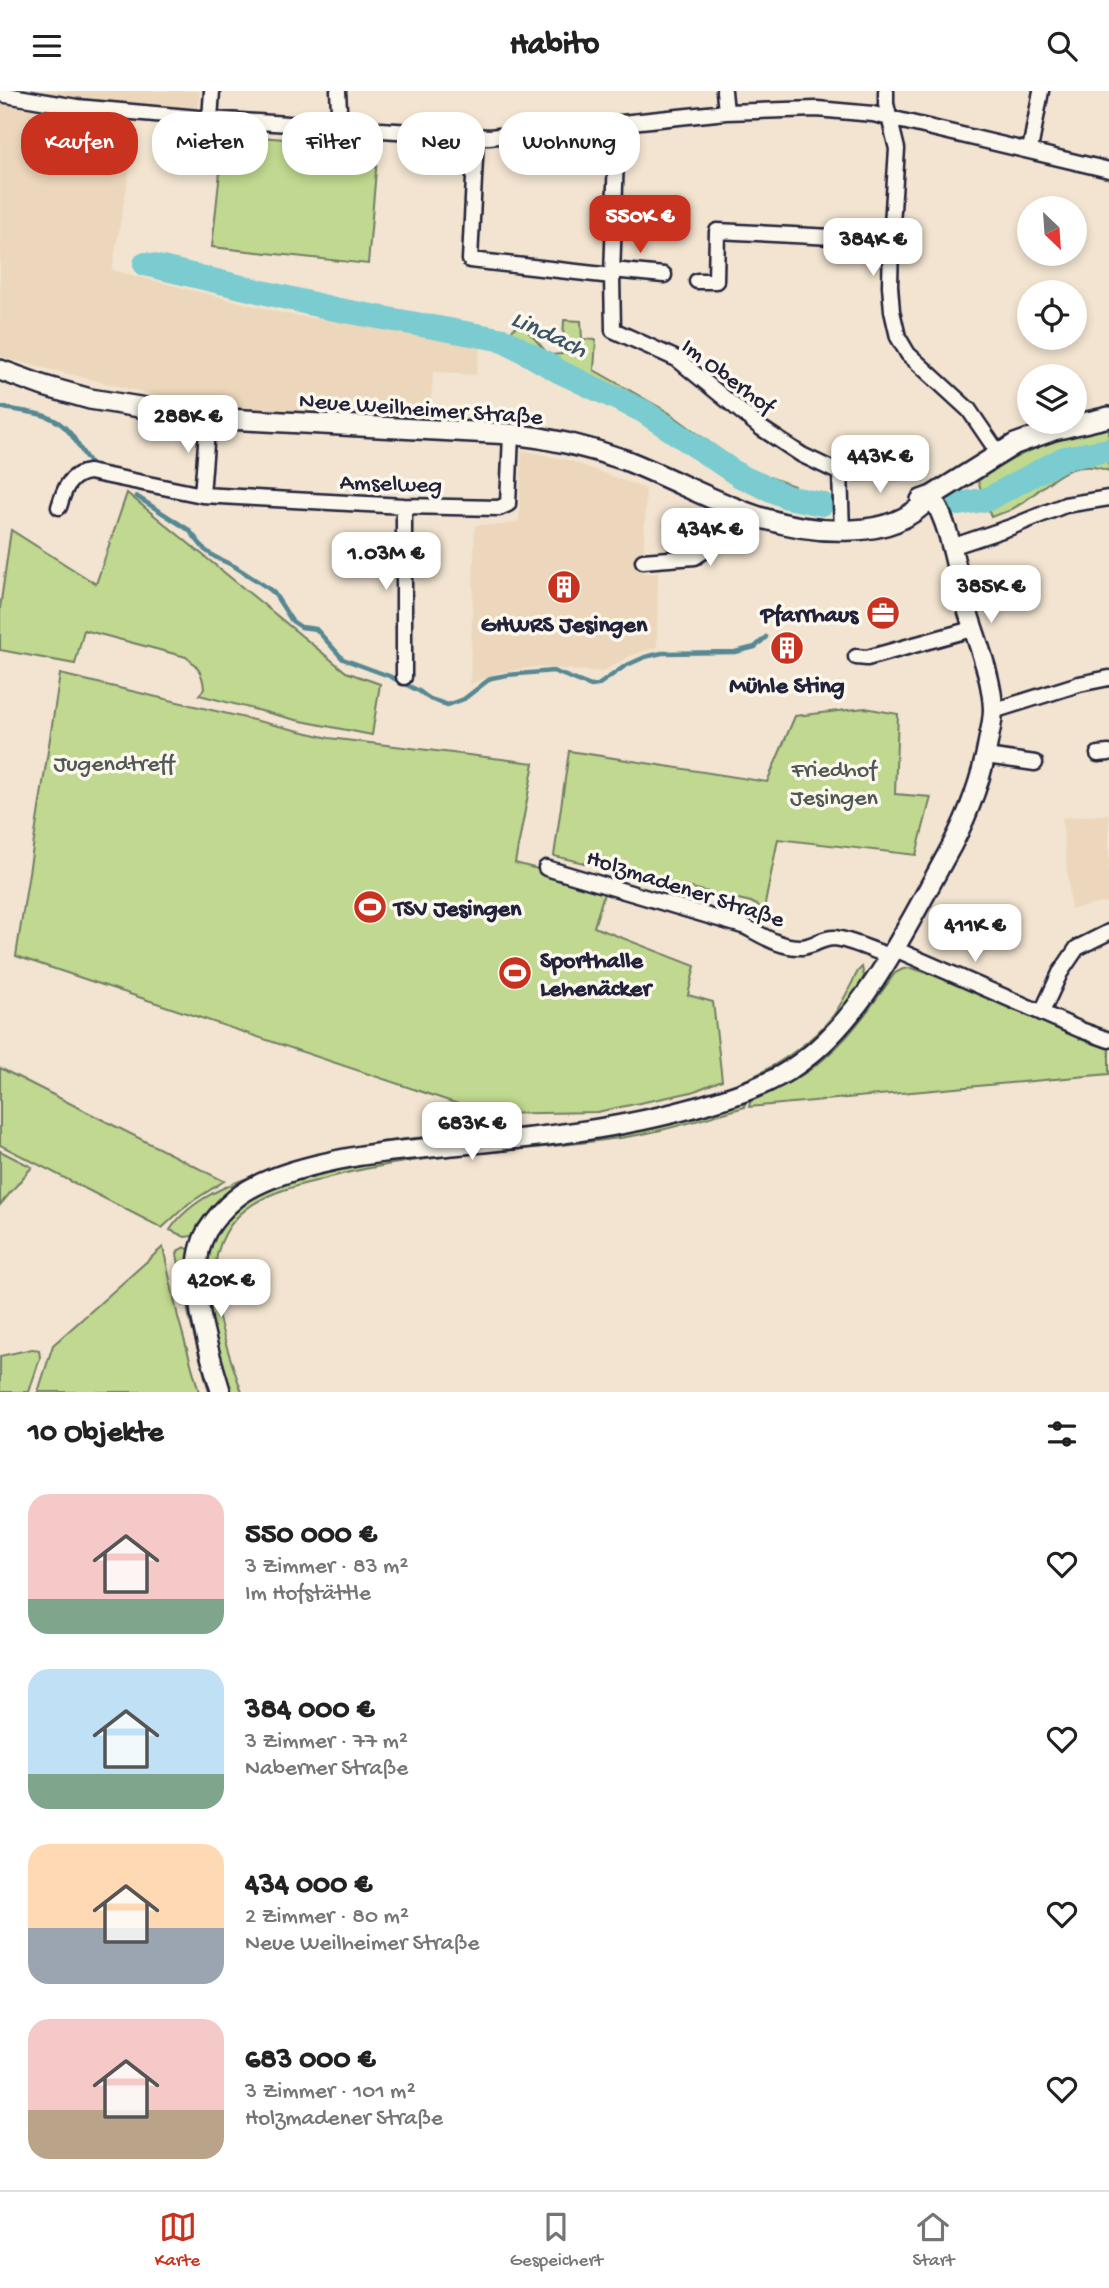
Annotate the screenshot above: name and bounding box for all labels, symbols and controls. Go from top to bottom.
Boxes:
icon: menu [28,27,66,65]
text: Habito [510,27,599,65]
icon: search [1043,27,1081,65]
chip: Kaufen [21,112,138,175]
chip: Mieten [152,112,268,175]
chip: Filter [282,112,383,175]
chip: Neu [397,112,485,175]
chip: Wohnung [499,112,640,175]
pin: 550K € [583,195,697,255]
north arrow [1017,196,1087,266]
map controls [1017,196,1087,434]
text: 550K € [605,204,675,231]
pin: 384K € [816,219,930,278]
text: 384K € [839,227,907,254]
button: locate [1017,280,1087,350]
water label: Lindach [505,305,592,367]
street label: Im Oberhof [675,333,781,423]
button: layers [1017,364,1087,434]
street label: Neue Weilheimer Straße [298,387,544,434]
pin: 288K € [131,395,245,455]
text: 288K € [154,404,222,431]
pin: 443K € [823,435,937,495]
text: 443K € [847,444,913,471]
street label: Amselweg [339,469,443,502]
pin: 434K € [653,509,767,568]
text: 434K € [677,517,743,544]
pin: 1.03M € [321,533,451,592]
text: 1.03M € [348,541,424,568]
pin: 385K € [934,566,1048,625]
building icon: GHWRS Jesingen [545,568,583,606]
text: 385K € [957,574,1025,601]
office icon: Pfarrhaus [864,594,902,632]
place label: Pfarrhaus [759,602,859,631]
place label: GHWRS Jesingen [481,612,648,641]
building icon: Mühle Sting [768,629,806,667]
place label: Mühle Sting [729,673,845,702]
park label: Jugendtreff [54,751,176,780]
park label: Friedhof Jesingen [790,757,879,814]
street label: Holzmadener Straße [582,845,788,936]
sports icon: TSV Jesingen [351,888,389,926]
place label: TSV Jesingen [392,896,522,925]
pin: 411K € [918,905,1032,964]
text: 411K € [944,913,1006,940]
place label: Sporthalle Lehenäcker [540,948,653,1005]
sports icon: Sporthalle Lehenäcker [496,954,534,992]
pin: 683K € [415,1103,529,1162]
text: 683K € [438,1111,506,1138]
pin: 420K € [164,1259,278,1319]
text: 420K € [187,1268,255,1295]
icon: filters [1043,1415,1081,1453]
text: 10 Objekte [28,1417,163,1452]
text: 550 000 € [245,1519,377,1554]
icon: home [84,1522,168,1606]
icon: heart [1043,1545,1081,1583]
text: 3 Zimmer · 83 m² [245,1554,408,1581]
text: Im Hofstättle [245,1581,371,1608]
text: 384 000 € [245,1694,374,1729]
icon: home [84,1697,168,1781]
icon: heart [1043,1720,1081,1758]
text: 3 Zimmer · 77 m² [245,1729,408,1756]
text: Naberner Straße [245,1756,408,1783]
text: 434 000 € [245,1869,372,1904]
icon: home [84,1872,168,1956]
icon: heart [1043,1895,1081,1933]
text: 2 Zimmer · 80 m² [245,1904,409,1931]
text: Neue Weilheimer Straße [245,1931,479,1958]
text: 683 000 € [245,2044,375,2079]
icon: home [84,2047,168,2131]
icon: heart [1043,2070,1081,2108]
text: 3 Zimmer · 101 m² [245,2079,416,2106]
text: Holzmadener Straße [245,2106,443,2133]
tab: Karte [155,2208,200,2273]
tab: Gespeichert [510,2208,603,2273]
tab: Start [913,2208,954,2273]

